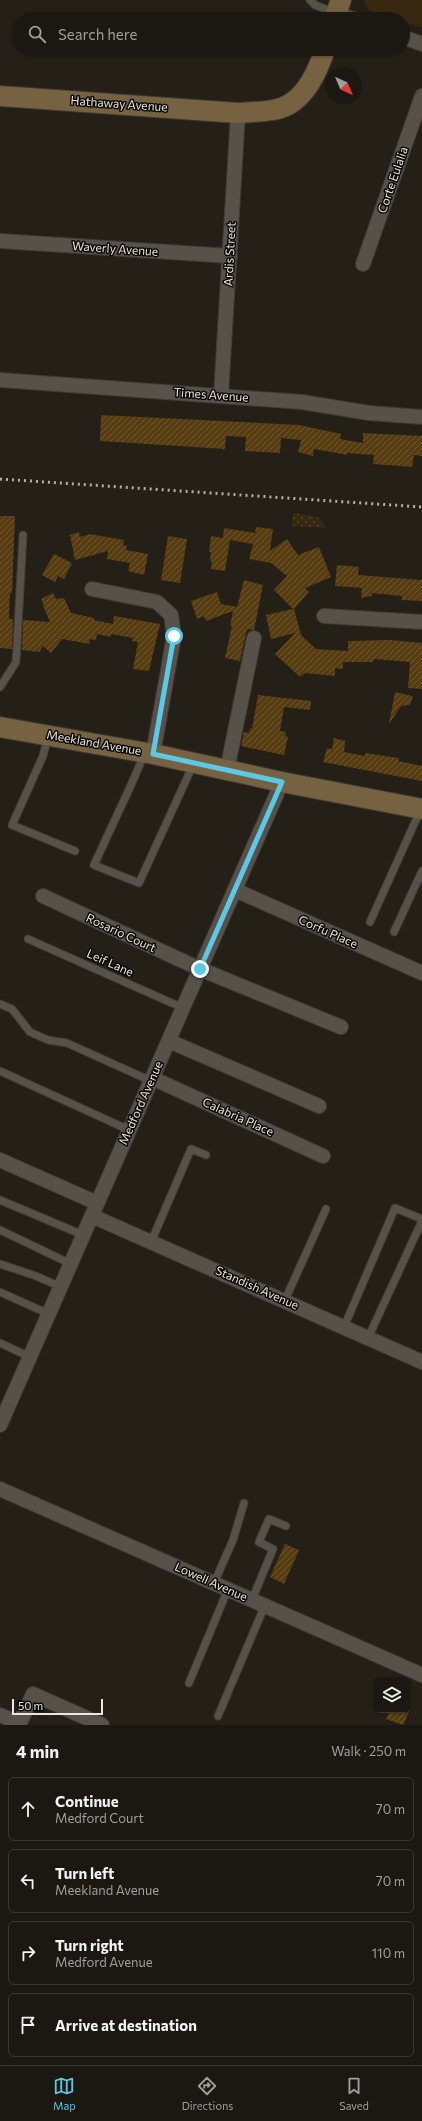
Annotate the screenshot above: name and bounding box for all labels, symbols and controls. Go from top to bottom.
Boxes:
search box [12,12,410,56]
icon: search [26,23,48,45]
text: Search here [58,25,137,43]
north arrow [326,68,362,104]
street label: Hathaway Avenue [70,93,168,113]
street label: Corte Eulalia [374,145,410,215]
street label: Ardis Street [220,221,238,287]
street label: Waverly Avenue [71,238,159,258]
street label: Times Avenue [173,384,249,404]
route start [165,627,183,645]
street label: Meekland Avenue [46,727,143,757]
street label: Rosario Court [84,910,159,954]
street label: Corfu Place [297,912,360,950]
street label: Leif Lane [85,946,136,979]
route end [191,960,209,978]
street label: Medford Avenue [115,1059,165,1147]
street label: Calabria Place [201,1094,276,1138]
street label: Standish Avenue [214,1262,301,1312]
street label: Lowell Avenue [173,1559,250,1603]
map controls [374,1677,410,1713]
button: layers [374,1677,410,1713]
scale bar [12,1697,103,1716]
text: 50 m [18,1699,43,1712]
text: 4 min [16,1741,59,1762]
text: Walk · 250 m [331,1743,406,1759]
text: Continue [55,1792,119,1810]
icon: ahead [17,1798,39,1820]
text: 70 m [376,1801,405,1817]
text: Medford Court [55,1810,144,1826]
text: Turn left [55,1864,114,1882]
icon: left [17,1870,39,1892]
text: 70 m [376,1873,405,1889]
text: Meekland Avenue [55,1882,159,1898]
text: Turn right [55,1936,124,1954]
icon: right [17,1942,39,1964]
text: 110 m [372,1945,405,1961]
text: Medford Avenue [55,1954,153,1970]
icon: arrive [17,2014,39,2036]
text: Arrive at destination [55,2016,197,2034]
tab: Map [53,2075,76,2112]
tab: Directions [182,2075,233,2112]
tab: Saved [339,2075,369,2112]

